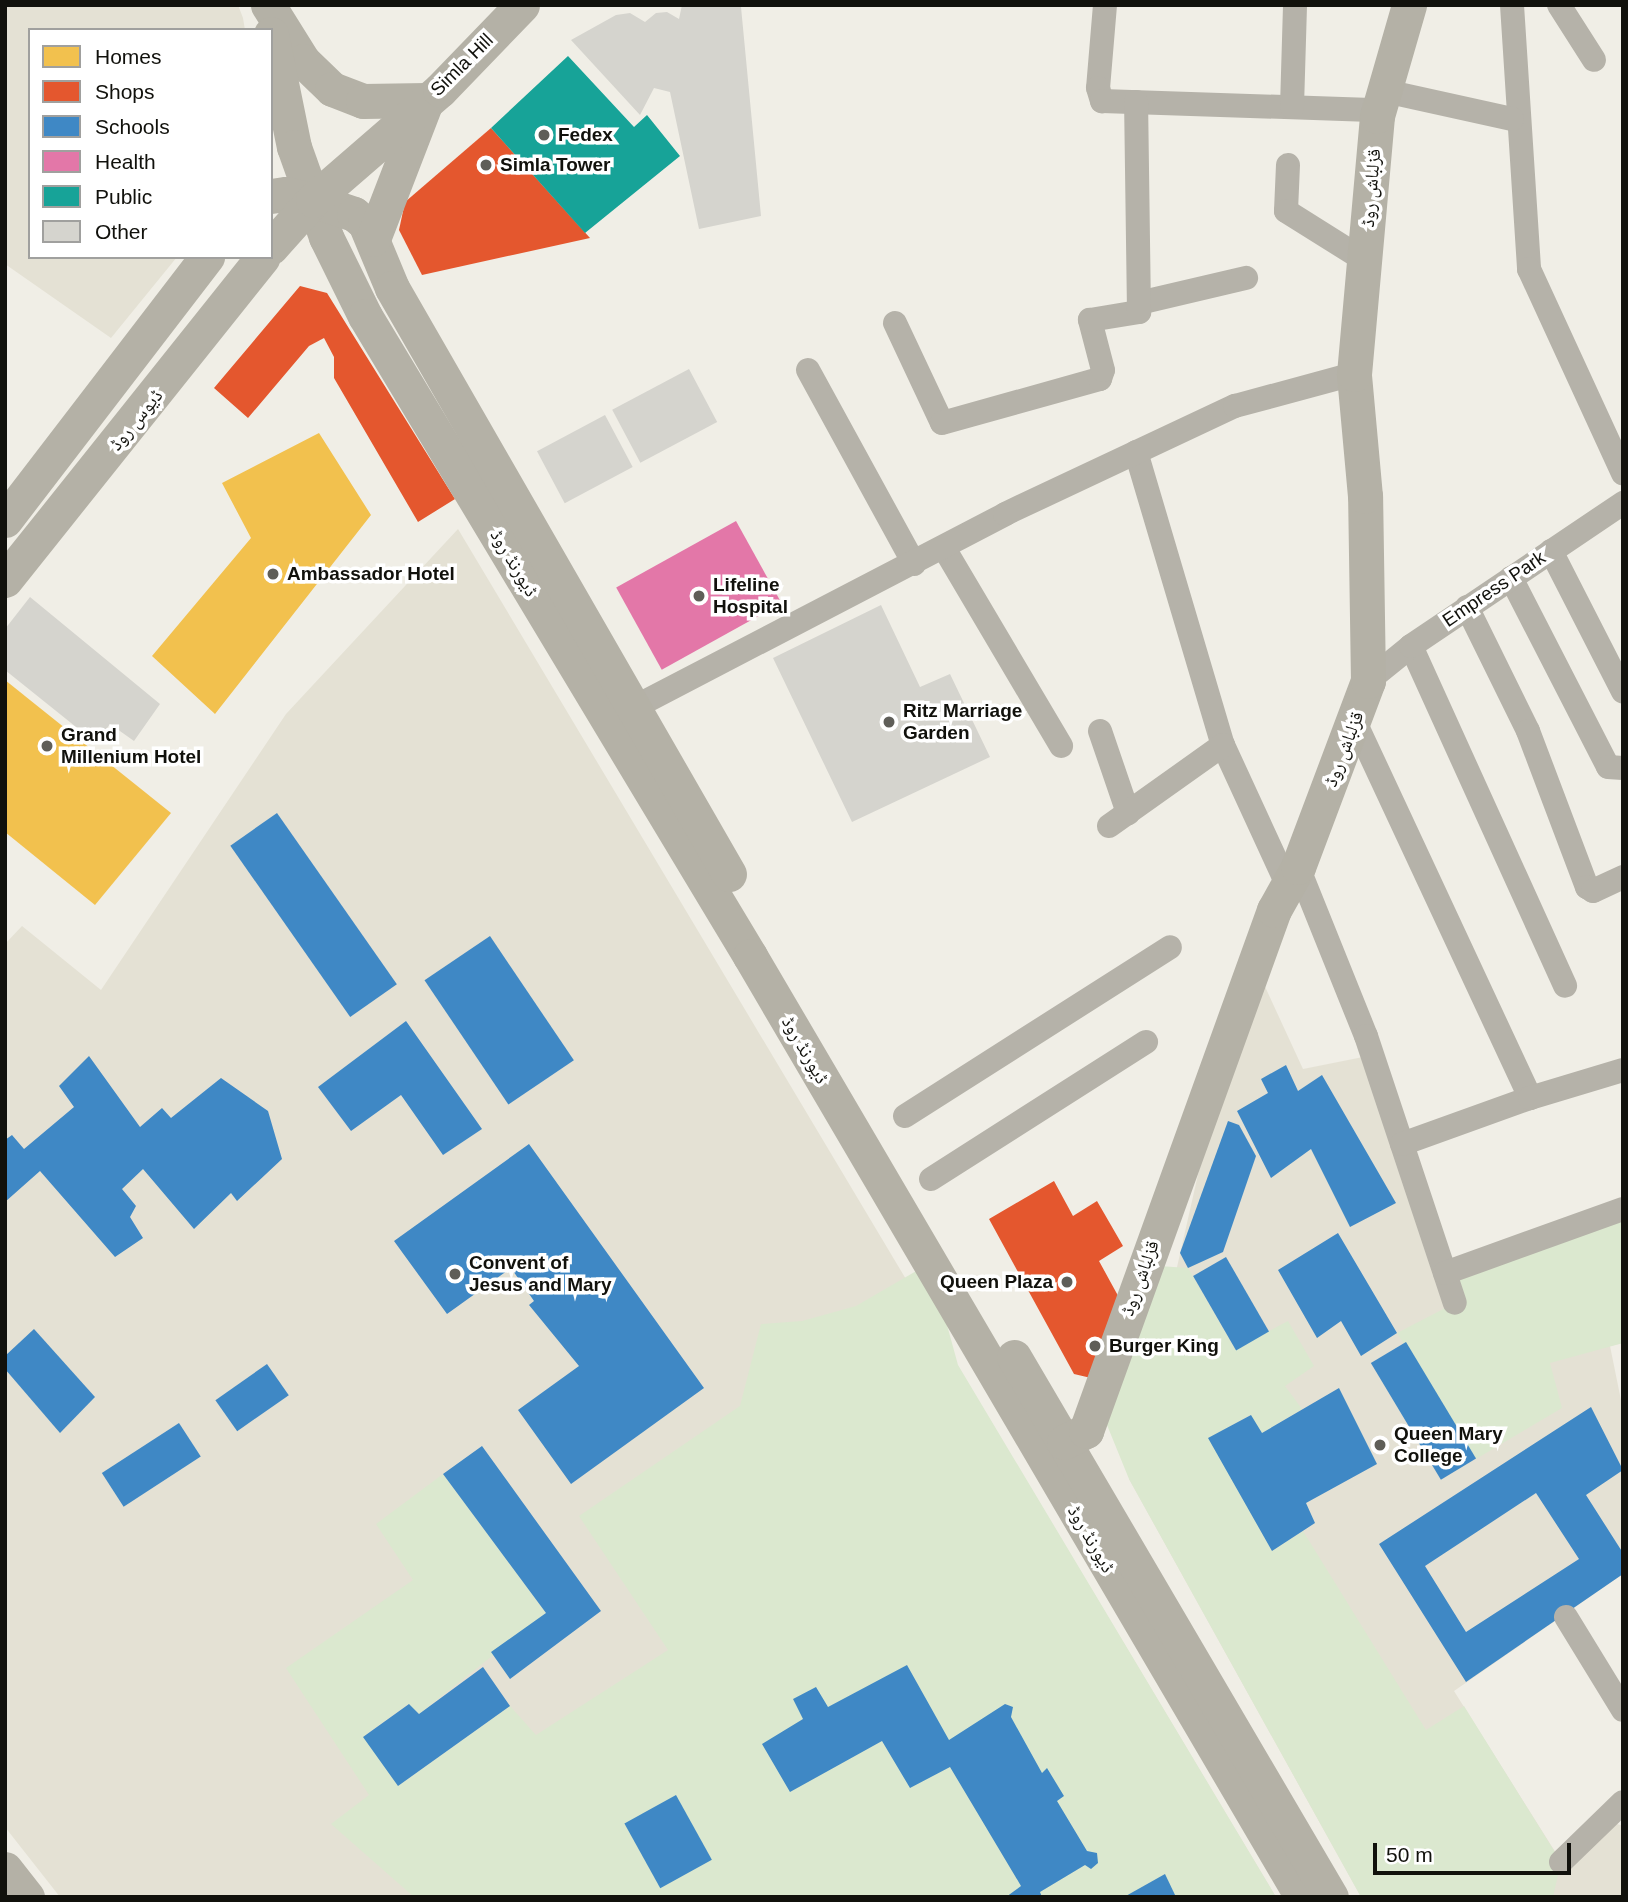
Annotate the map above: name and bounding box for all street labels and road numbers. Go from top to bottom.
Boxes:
street label: Simla Hill [426,29,498,101]
street label: قزلباش روڈ [1356,148,1386,228]
street label: ڈیوس روڈ [105,385,167,455]
street label: ڈیورنڈ روڈ [485,525,543,601]
street label: Empress Park [1438,546,1550,632]
street label: قزلباش روڈ [1319,708,1369,790]
street label: ڈیورنڈ روڈ [777,1012,833,1088]
street label: قزلباش روڈ [1116,1237,1164,1319]
street label: ڈیورنڈ روڈ [1063,1501,1119,1577]

